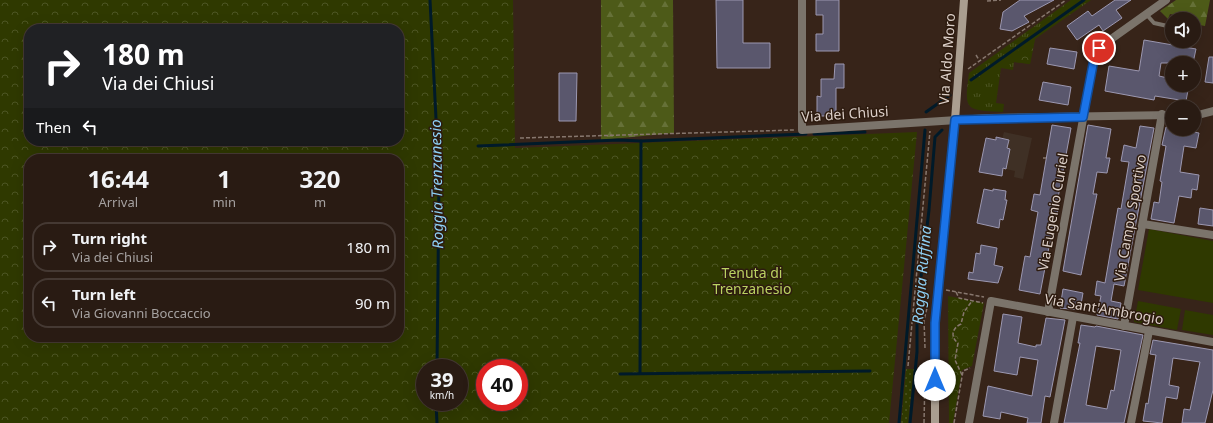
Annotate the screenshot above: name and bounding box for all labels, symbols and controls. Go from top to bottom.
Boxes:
street label: Via Aldo Moro [934,12,959,105]
map controls [1165,12,1201,136]
button: sound [1165,12,1201,48]
pin [1082,31,1116,65]
text: 180 m [102,35,185,73]
icon: arrive [1088,37,1110,59]
icon: right [36,40,88,92]
button: + [1165,56,1201,92]
text: Via dei Chiusi [102,71,214,95]
button: − [1165,100,1201,136]
street label: Via dei Chiusi [801,101,889,126]
icon: left [79,116,101,138]
text: Then [36,117,71,137]
water label: Roggia Trenzanesio [425,119,447,249]
street label: Via Eugenio Curiel [1033,152,1072,272]
street label: Via Campo Sportivo [1109,153,1150,283]
text: 16:44 [87,162,149,195]
text: 1 [217,162,231,195]
text: 320 [299,162,341,195]
text: Arrival [98,193,138,211]
text: min [212,193,236,211]
text: m [314,193,326,211]
water label: Roggia Ruffina [907,224,935,325]
text: Turn right [72,228,147,248]
icon: right [38,236,60,258]
text: 180 m [346,237,390,257]
text: Via dei Chiusi [72,248,153,266]
park label: Tenuta di Trenzanesio [713,263,791,298]
text: Turn left [72,284,136,304]
street label: Via Sant'Ambrogio [1043,289,1165,328]
icon: left [38,292,60,314]
text: 90 m [355,293,390,313]
text: Via Giovanni Boccaccio [72,304,211,322]
speed limit sign: 40 [476,359,528,411]
position arrow [914,359,956,401]
text: 39 [431,366,453,393]
text: km/h [430,388,454,402]

